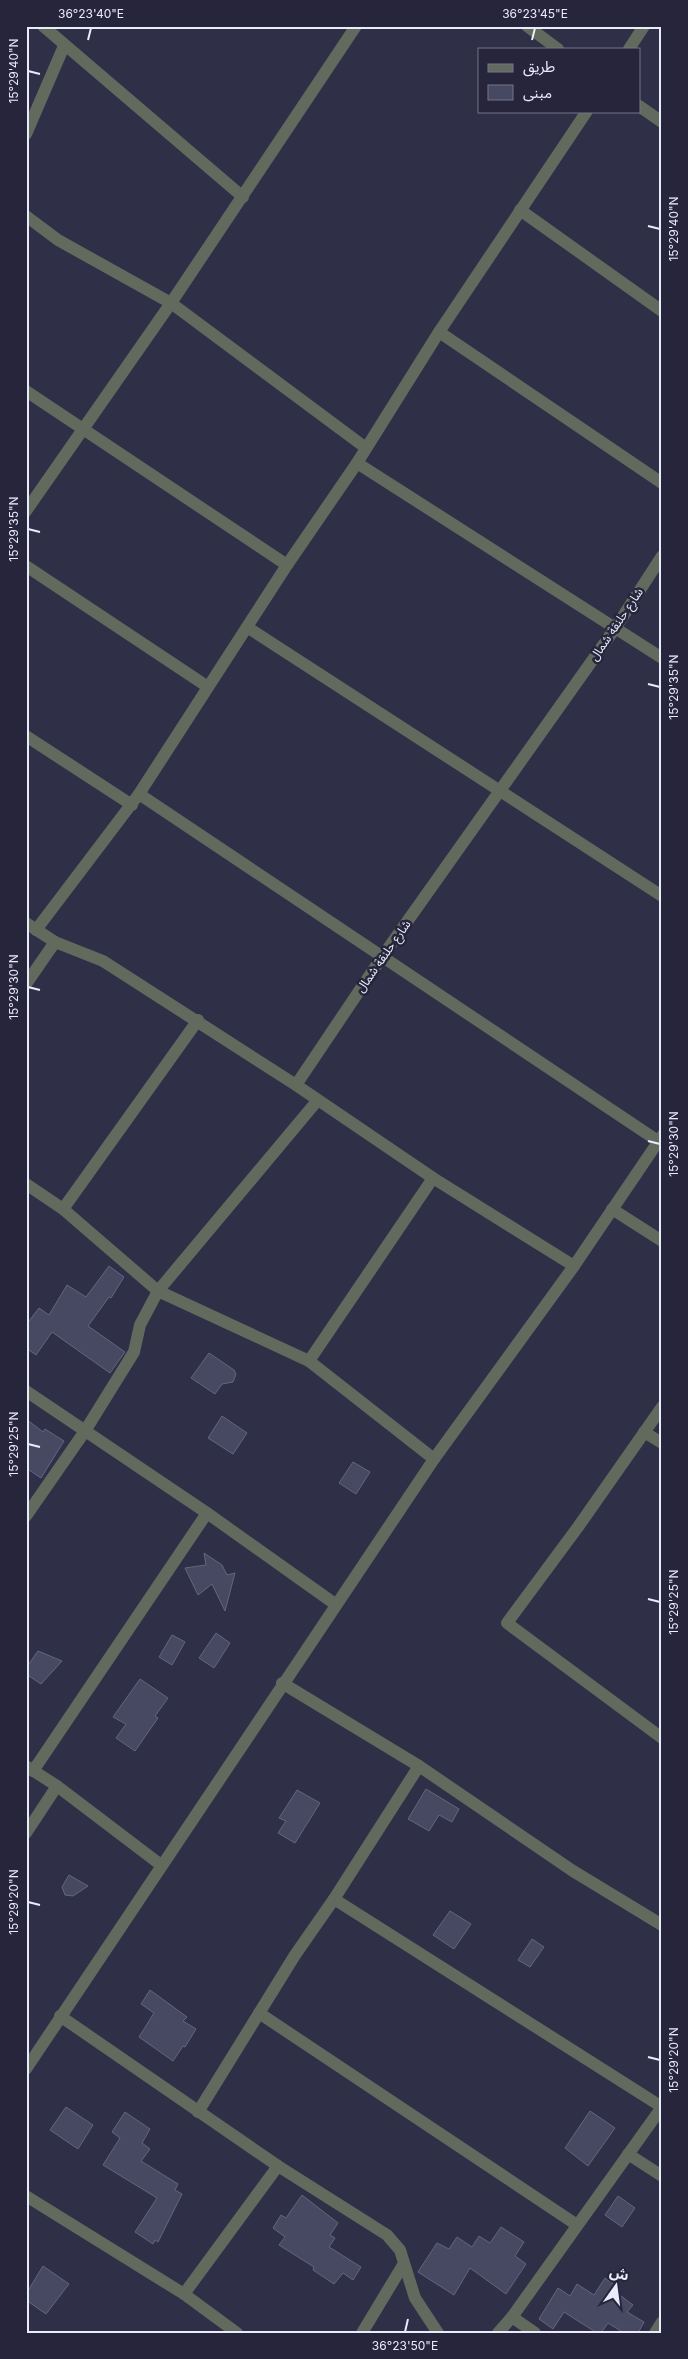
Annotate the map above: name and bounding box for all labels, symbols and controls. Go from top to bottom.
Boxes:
text: 36°23'40"E [58,6,124,21]
text: 36°23'45"E [502,6,568,21]
text: 15°29'40"N [6,38,21,104]
legend [478,48,640,112]
text: طريق [523,57,555,77]
text: مبنى [523,83,552,102]
text: 15°29'40"N [666,196,681,262]
text: 15°29'35"N [6,496,21,562]
street label: شارع حلنقة شمال [586,585,648,664]
text: 15°29'35"N [666,654,681,720]
street label: شارع حلنقة شمال [353,917,415,996]
text: 15°29'30"N [6,954,21,1020]
text: 15°29'30"N [666,1111,681,1177]
text: 15°29'25"N [6,1411,21,1477]
text: 15°29'25"N [666,1569,681,1635]
text: 15°29'20"N [6,1869,21,1935]
text: 15°29'20"N [666,2027,681,2093]
north arrow [590,2262,640,2312]
text: ش [608,2262,631,2283]
text: 36°23'50"E [372,2338,438,2353]

